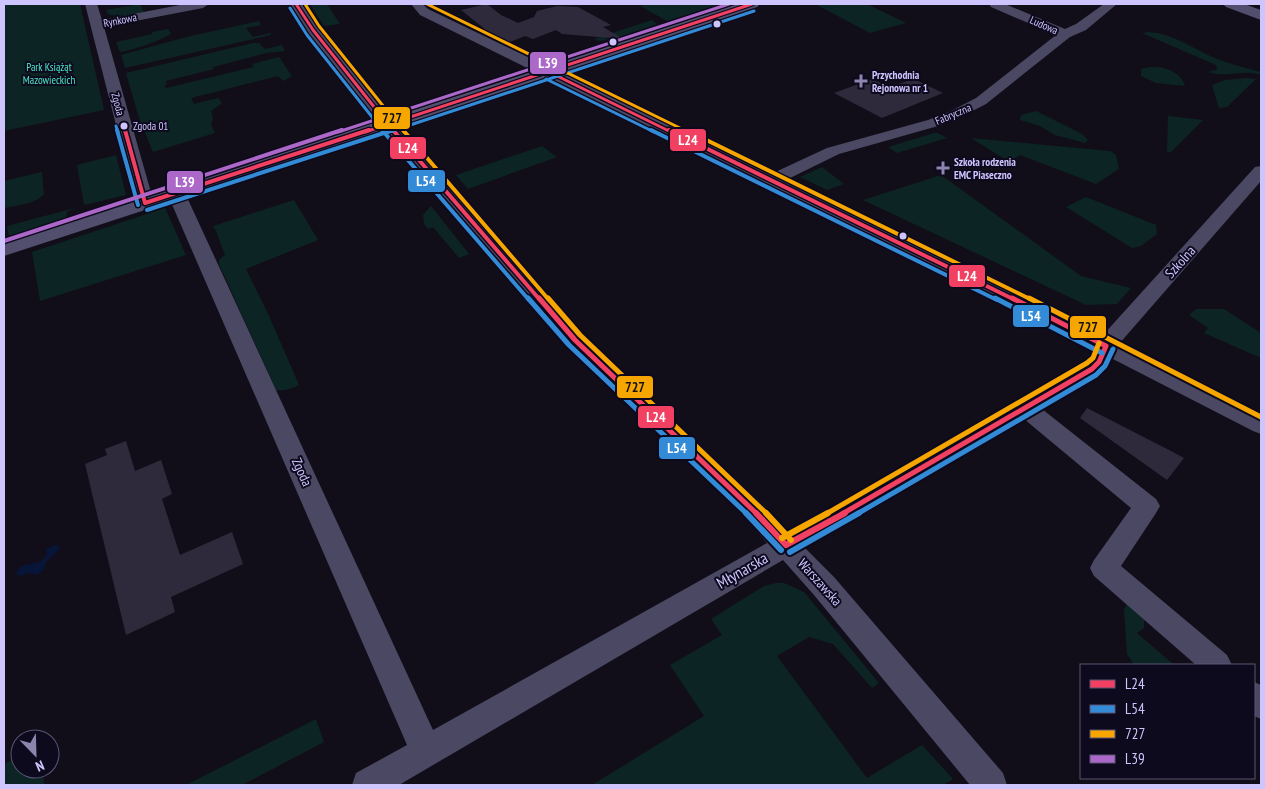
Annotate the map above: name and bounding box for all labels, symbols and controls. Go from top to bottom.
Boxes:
street label: Rynkowa [102,10,138,30]
street label: Ludowa [1028,13,1060,37]
unlabelled marker [712,19,722,29]
unlabelled marker [608,37,618,47]
line badge: L39 [529,51,567,75]
text: L39 [538,54,558,72]
park label: Park Książąt Mazowieckich [23,60,75,87]
place label: Przychodnia Rejonowa nr 1 [872,68,928,95]
marker: Przychodnia Rejonowa nr 1 [854,74,868,88]
street label: Zgoda [108,91,128,117]
street label: Fabryczna [933,100,973,128]
line badge: 727 [373,106,411,130]
text: 727 [382,109,402,127]
place label: Zgoda 01 [133,119,168,133]
marker: Zgoda 01 [119,121,129,131]
line badge: L24 [669,128,707,152]
text: L24 [678,131,698,149]
line badge: L24 [389,136,427,160]
text: L24 [398,139,418,157]
place label: Szkoła rodzenia EMC Piaseczno [954,155,1016,182]
marker: Szkoła rodzenia EMC Piaseczno [936,161,950,175]
line badge: L54 [407,169,446,193]
line badge: L39 [166,170,204,194]
text: L54 [416,172,436,190]
text: L39 [175,173,195,191]
unlabelled marker [898,231,908,241]
street label: Szkolna [1161,242,1199,282]
line badge: L24 [948,264,986,288]
text: L24 [957,267,977,285]
line badge: L54 [1012,304,1050,328]
text: L54 [1021,307,1041,325]
line badge: 727 [1069,315,1107,339]
text: 727 [1078,318,1098,336]
line badge: 727 [616,375,654,399]
text: 727 [625,378,645,396]
line badge: L24 [637,405,675,429]
text: L24 [646,408,666,426]
line badge: L54 [658,436,696,460]
text: L54 [667,439,687,457]
street label: Zgoda [288,455,316,489]
street label: Młynarska [713,547,771,593]
street label: Warszawska [794,555,846,609]
legend [1080,664,1255,779]
text: L24 [1125,674,1145,693]
text: L54 [1125,699,1145,718]
text: 727 [1125,724,1145,743]
north arrow [10,729,60,779]
text: L39 [1125,749,1145,768]
text: N [33,756,47,776]

